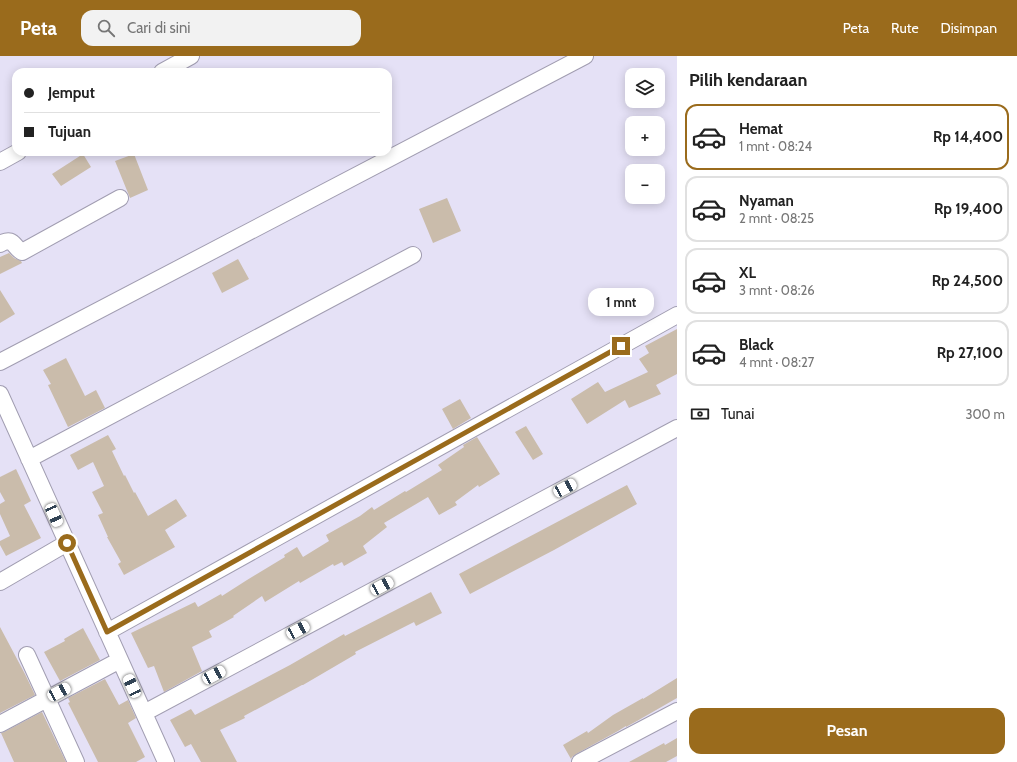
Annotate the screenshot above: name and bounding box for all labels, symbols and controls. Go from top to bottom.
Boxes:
search box [81,10,361,46]
text: Peta [20,17,57,40]
icon: search [95,17,117,39]
text: Cari di sini [127,19,190,37]
text: Peta [843,19,869,37]
text: Rute [891,19,919,37]
text: Disimpan [941,19,997,37]
map controls [625,68,665,204]
button: layers [625,68,665,108]
text: Pilih kendaraan [689,69,807,91]
text: Jemput [48,84,95,102]
button: + [625,116,665,156]
icon: car [691,119,727,155]
text: Hemat [739,120,783,138]
text: Tujuan [48,123,91,141]
text: Rp 14,400 [933,128,1003,146]
text: 1 mnt · 08:24 [739,138,812,154]
button: − [625,164,665,204]
icon: car [691,191,727,227]
text: Nyaman [739,192,794,210]
text: Rp 19,400 [934,200,1003,218]
text: 2 mnt · 08:25 [739,210,814,226]
icon: car [691,263,727,299]
text: XL [739,264,756,282]
text: Rp 24,500 [932,272,1003,290]
text: 3 mnt · 08:26 [739,282,815,298]
callout: 1 mnt [588,288,654,316]
text: 1 mnt [606,294,636,310]
icon: car [691,335,727,371]
text: Black [739,336,774,354]
route end [612,337,630,355]
text: Rp 27,100 [937,344,1003,362]
text: 4 mnt · 08:27 [739,354,814,370]
icon: cash [689,403,711,425]
text: Tunai [721,405,754,423]
text: 300 m [965,406,1005,422]
car [552,477,578,499]
car [44,502,64,528]
route start [58,534,76,552]
car [369,575,395,597]
car [285,619,311,641]
car [201,664,227,686]
car [121,673,143,699]
car [46,681,72,703]
button: Pesan [689,708,1005,754]

